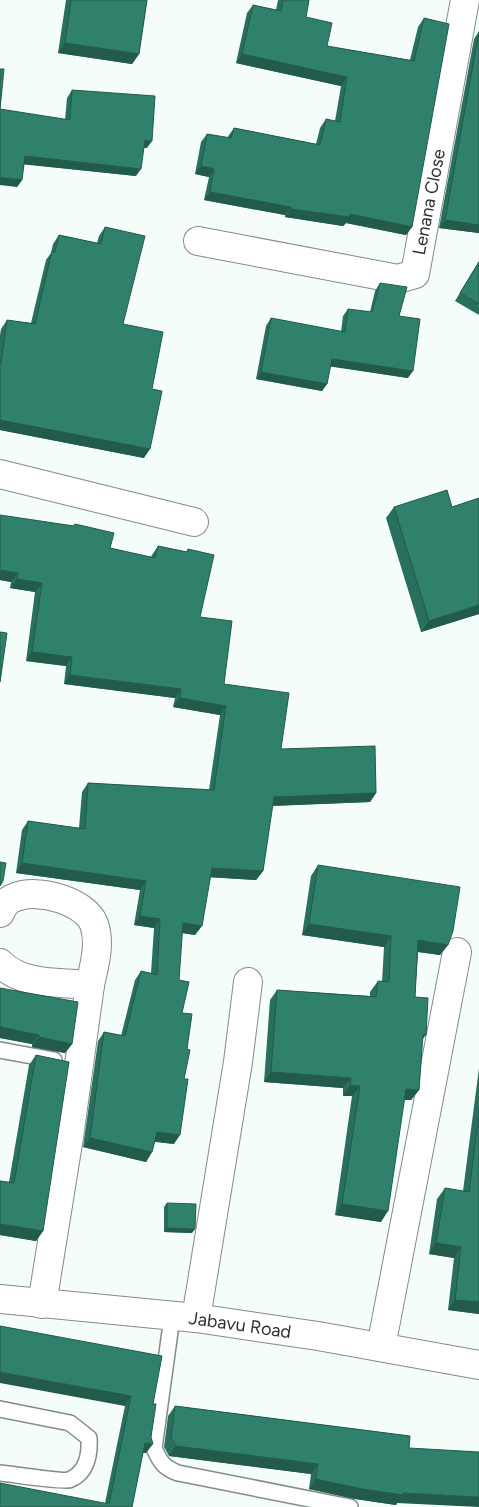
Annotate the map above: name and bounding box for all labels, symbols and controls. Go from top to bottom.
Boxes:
street label: Lenana Close [408,147,450,257]
street label: Jabavu Road [187,1307,293,1343]

